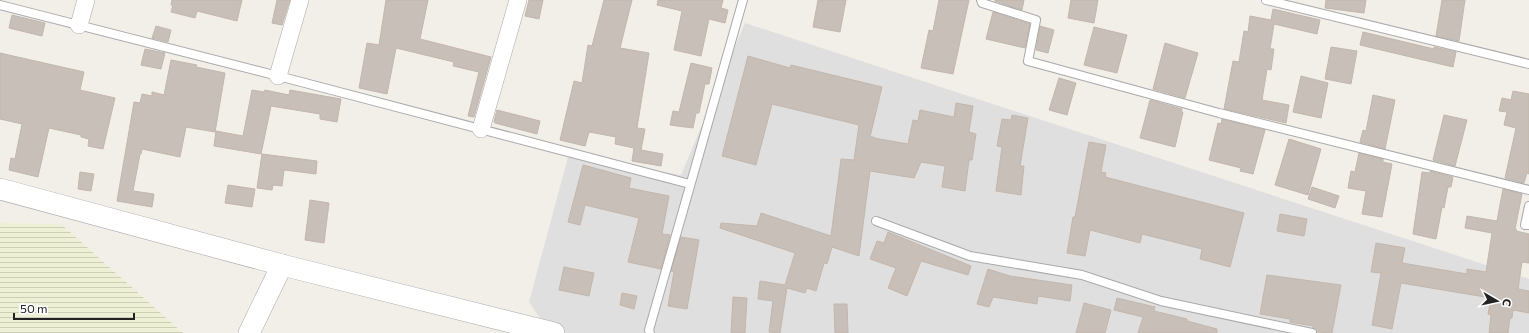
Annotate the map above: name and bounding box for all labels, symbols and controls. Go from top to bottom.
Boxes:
north arrow [1477,281,1517,321]
scale bar [14,295,134,321]
text: С [1500,298,1514,308]
text: 50 m [20,301,48,315]

